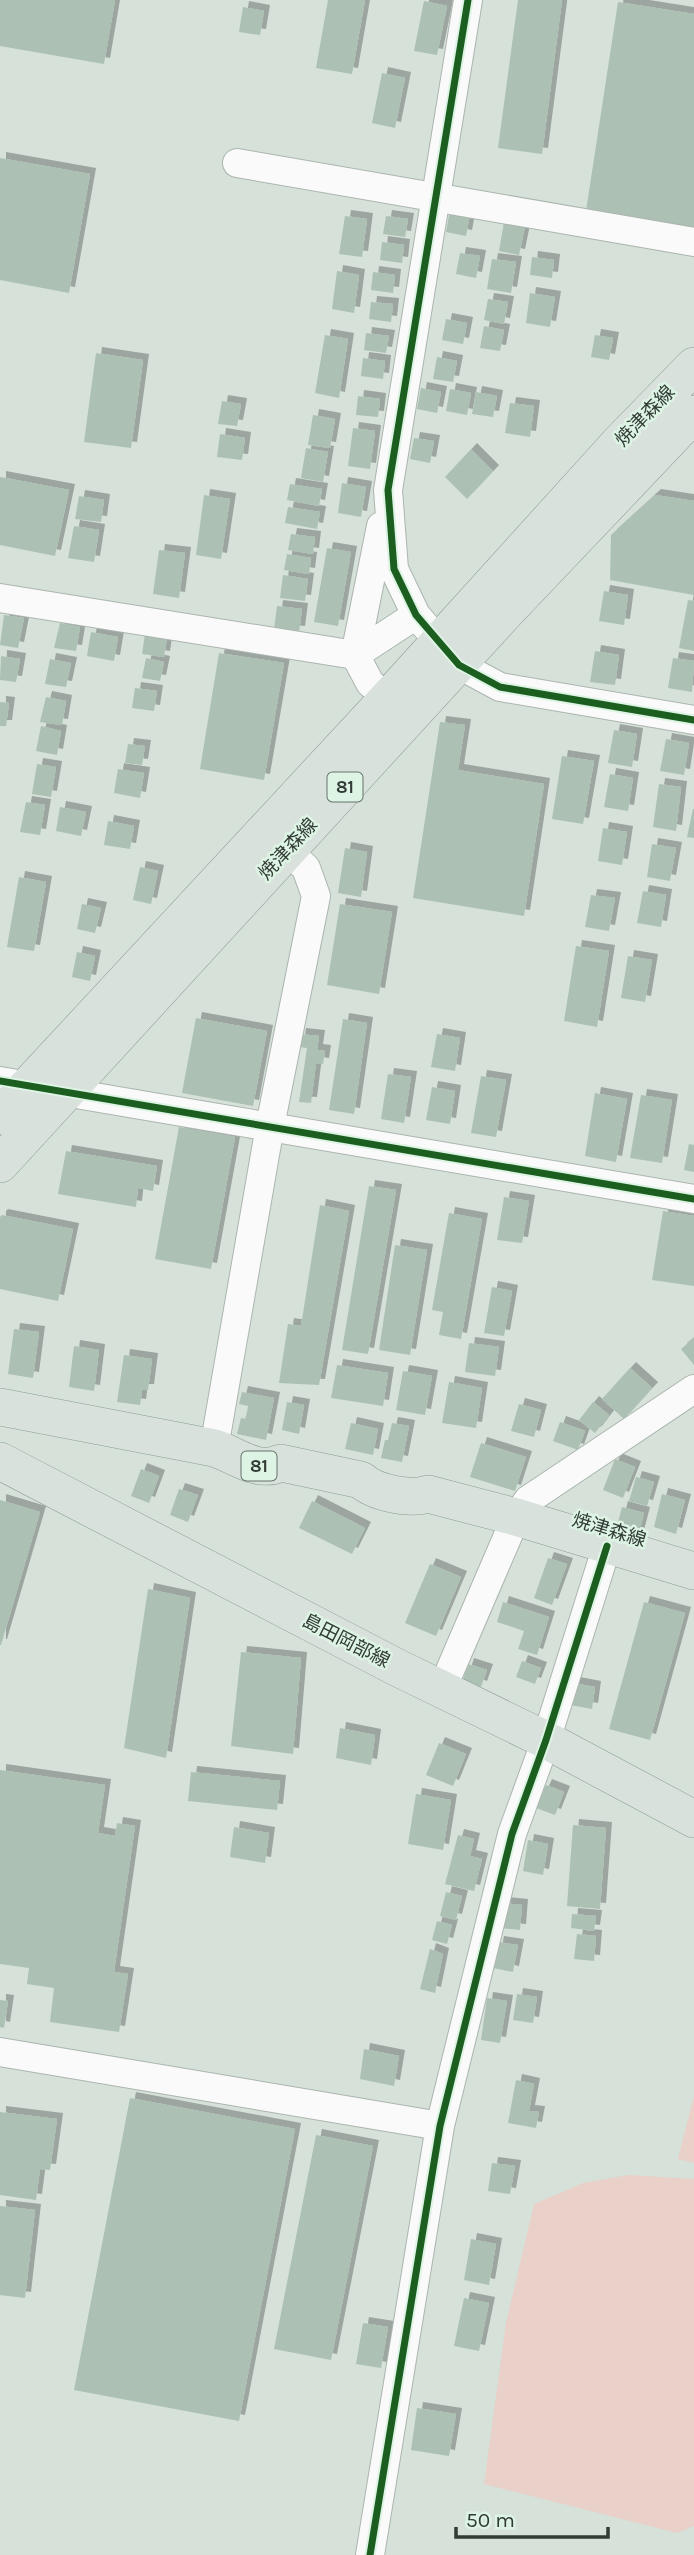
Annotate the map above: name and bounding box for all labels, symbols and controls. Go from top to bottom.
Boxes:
street label: 焼津森線 [611,381,679,451]
road number: 81 [328,772,362,802]
street label: 焼津森線 [254,814,322,884]
road number: 81 [242,1451,276,1480]
street label: 焼津森線 [569,1508,649,1552]
street label: 島田岡部線 [299,1610,393,1672]
scale bar [456,2496,608,2540]
text: 50 m [466,2508,515,2532]

